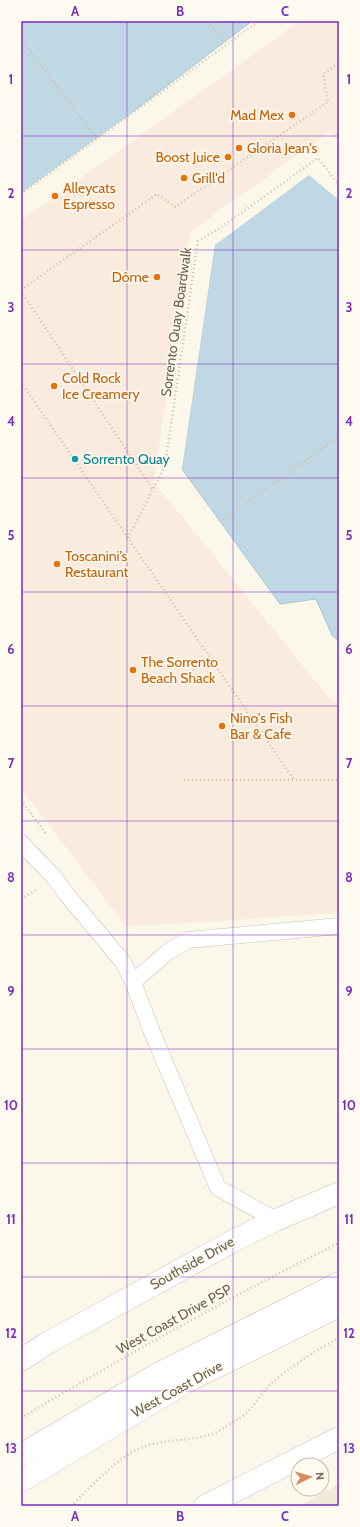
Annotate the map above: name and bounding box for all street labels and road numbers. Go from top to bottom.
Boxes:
street label: Sorrento Quay Boardwalk [157,245,196,398]
street label: Southside Drive [147,1232,237,1294]
street label: West Coast Drive PSP [113,1280,235,1358]
street label: West Coast Drive [128,1357,226,1421]

